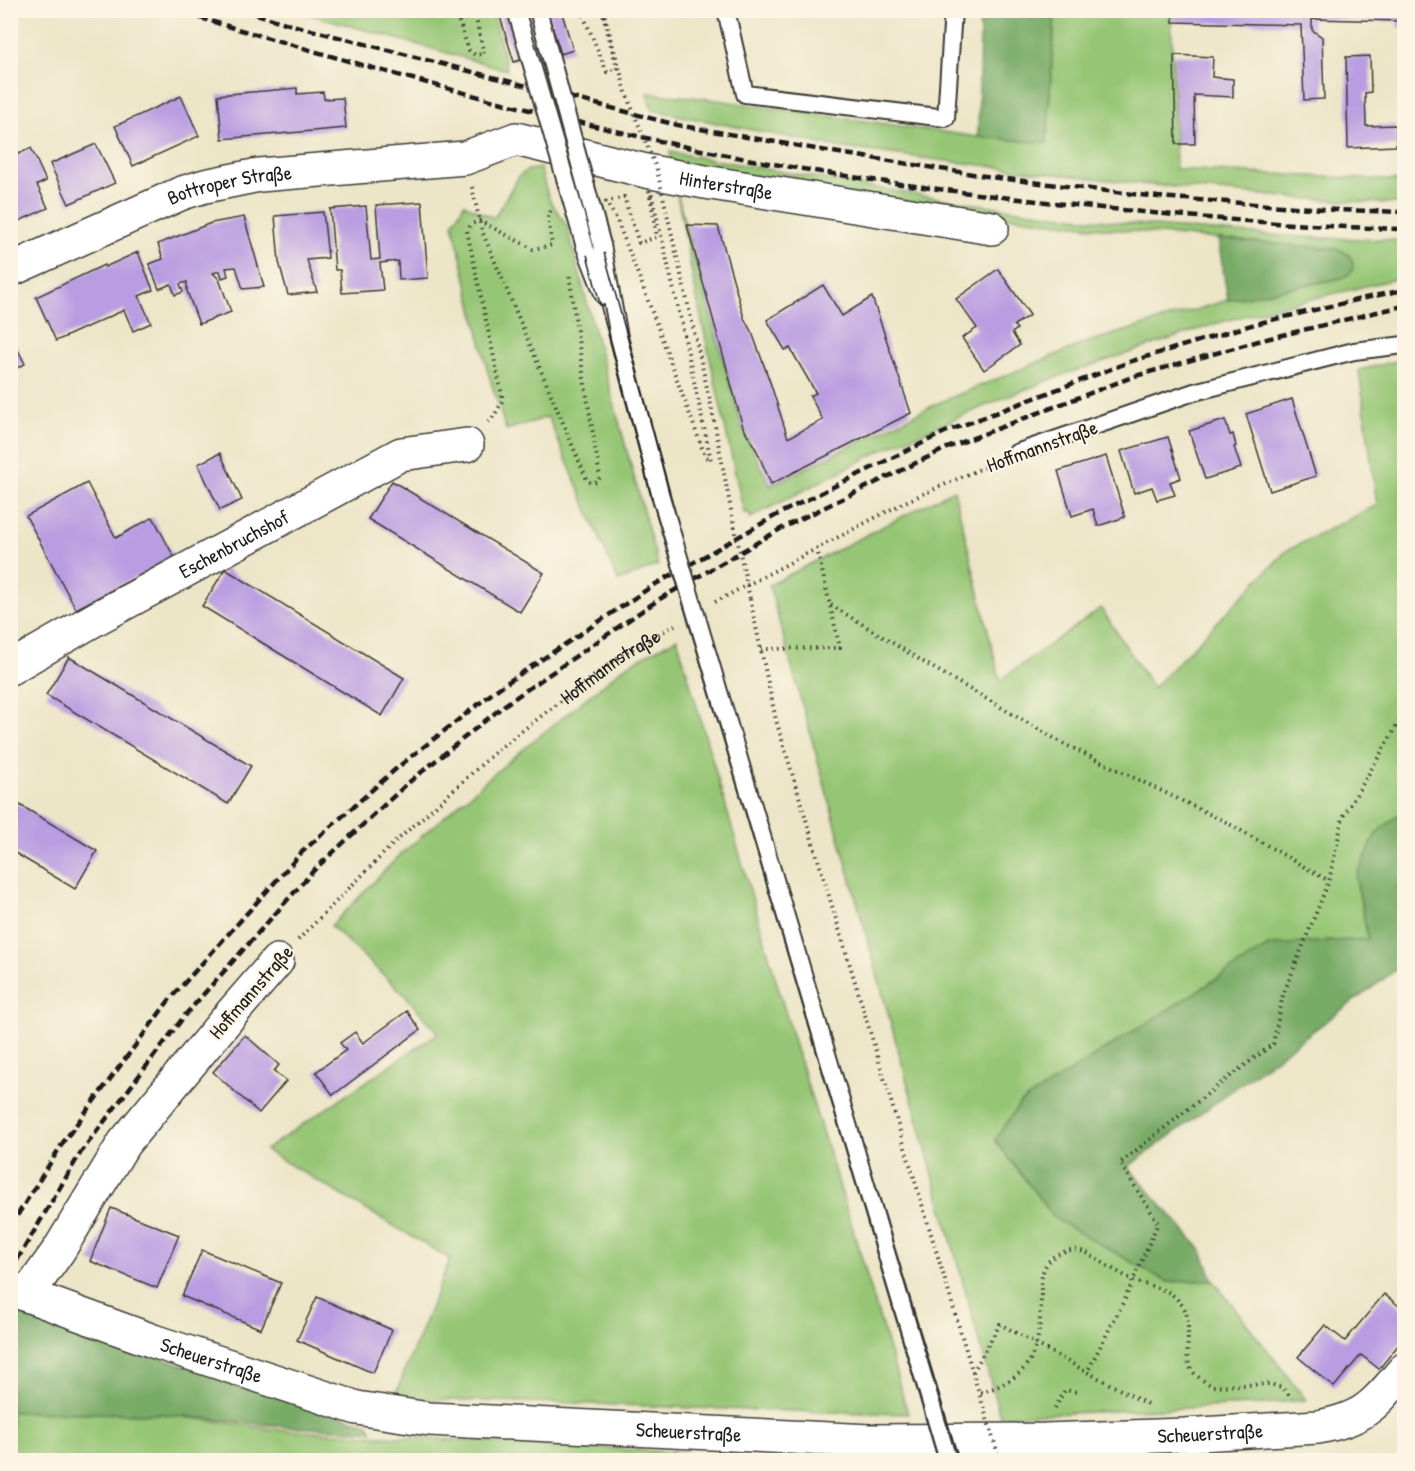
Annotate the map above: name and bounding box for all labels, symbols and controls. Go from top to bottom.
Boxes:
street label: Bottroper Straße [163,158,293,211]
street label: Hinterstraße [677,164,775,206]
street label: Hoffmannstraße [983,413,1101,478]
street label: Eschenbruchshof [174,503,294,584]
street label: Hoffmannstraße [554,622,665,710]
street label: Hoffmannstraße [202,939,299,1044]
street label: Scheuerstraße [157,1330,266,1389]
street label: Scheuerstraße [635,1415,742,1448]
street label: Scheuerstraße [1157,1416,1264,1449]

